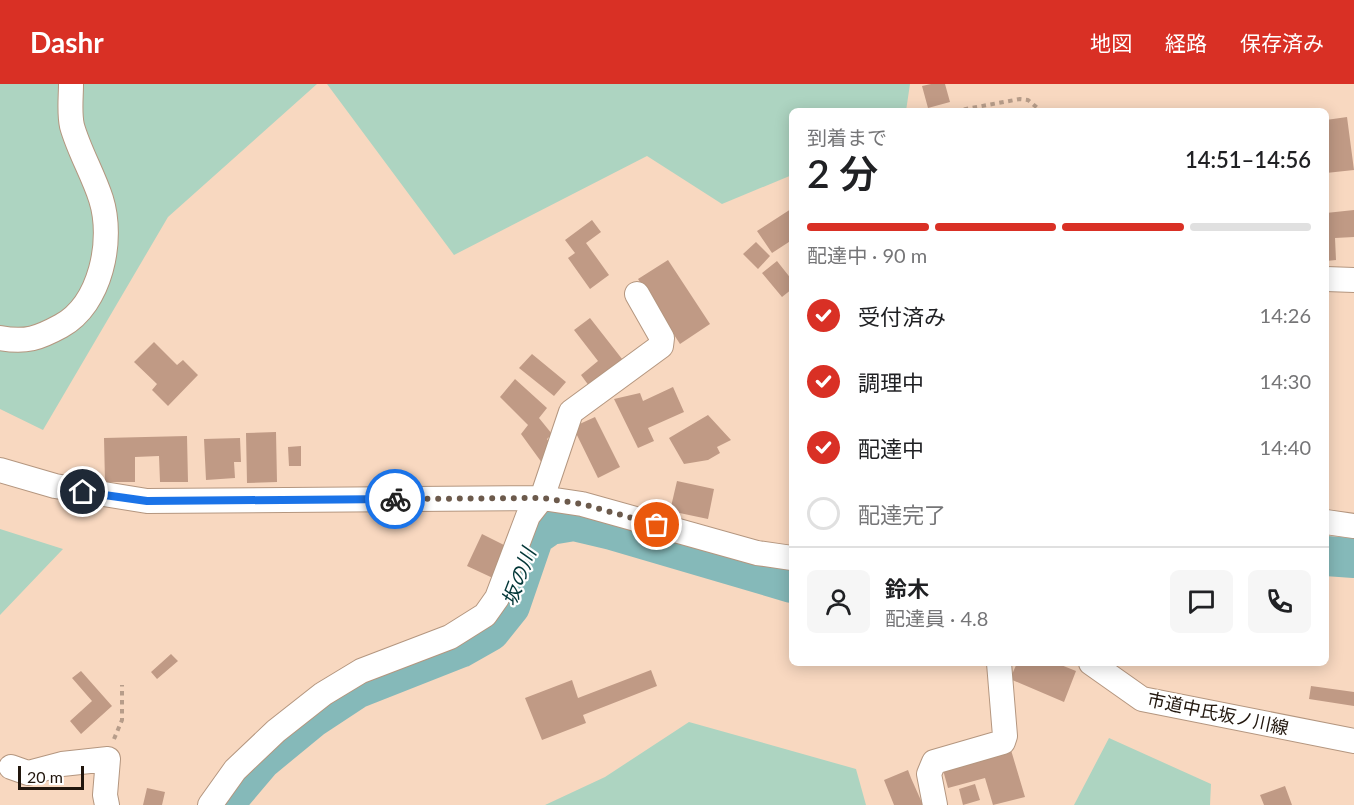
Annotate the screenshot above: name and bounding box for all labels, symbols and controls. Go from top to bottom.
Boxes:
text: Dashr [30,25,104,59]
text: 地図 [1090,30,1132,55]
text: 経路 [1165,30,1207,55]
text: 保存済み [1240,30,1324,55]
text: 到着まで [807,125,887,149]
text: 14:51–14:56 [1185,146,1311,173]
text: 2 分 [807,150,878,196]
text: 配達中 · 90 m [807,243,927,267]
icon: check [807,299,840,332]
text: 受付済み [858,303,946,330]
text: 14:26 [1260,303,1311,327]
icon: check [807,365,840,398]
text: 調理中 [858,369,924,396]
text: 14:30 [1260,369,1311,393]
icon: check [807,431,840,464]
text: 配達中 [858,435,924,462]
text: 14:40 [1260,435,1311,459]
pin [57,466,108,517]
courier [365,469,425,529]
icon: home [66,475,99,508]
icon: bike [379,483,412,516]
pin [631,499,682,550]
text: 配達完了 [858,501,946,528]
icon: bag [640,508,673,541]
water label: 坂の川 [496,542,541,609]
button: person [807,570,870,633]
button: chat [1170,570,1233,633]
button: phone [1248,570,1311,633]
text: 鈴木 [885,575,929,602]
text: 配達員 · 4.8 [885,606,988,630]
street label: 市道中氏坂ノ川線 [1145,687,1291,739]
scale bar [18,763,84,790]
text: 20 m [27,767,63,786]

